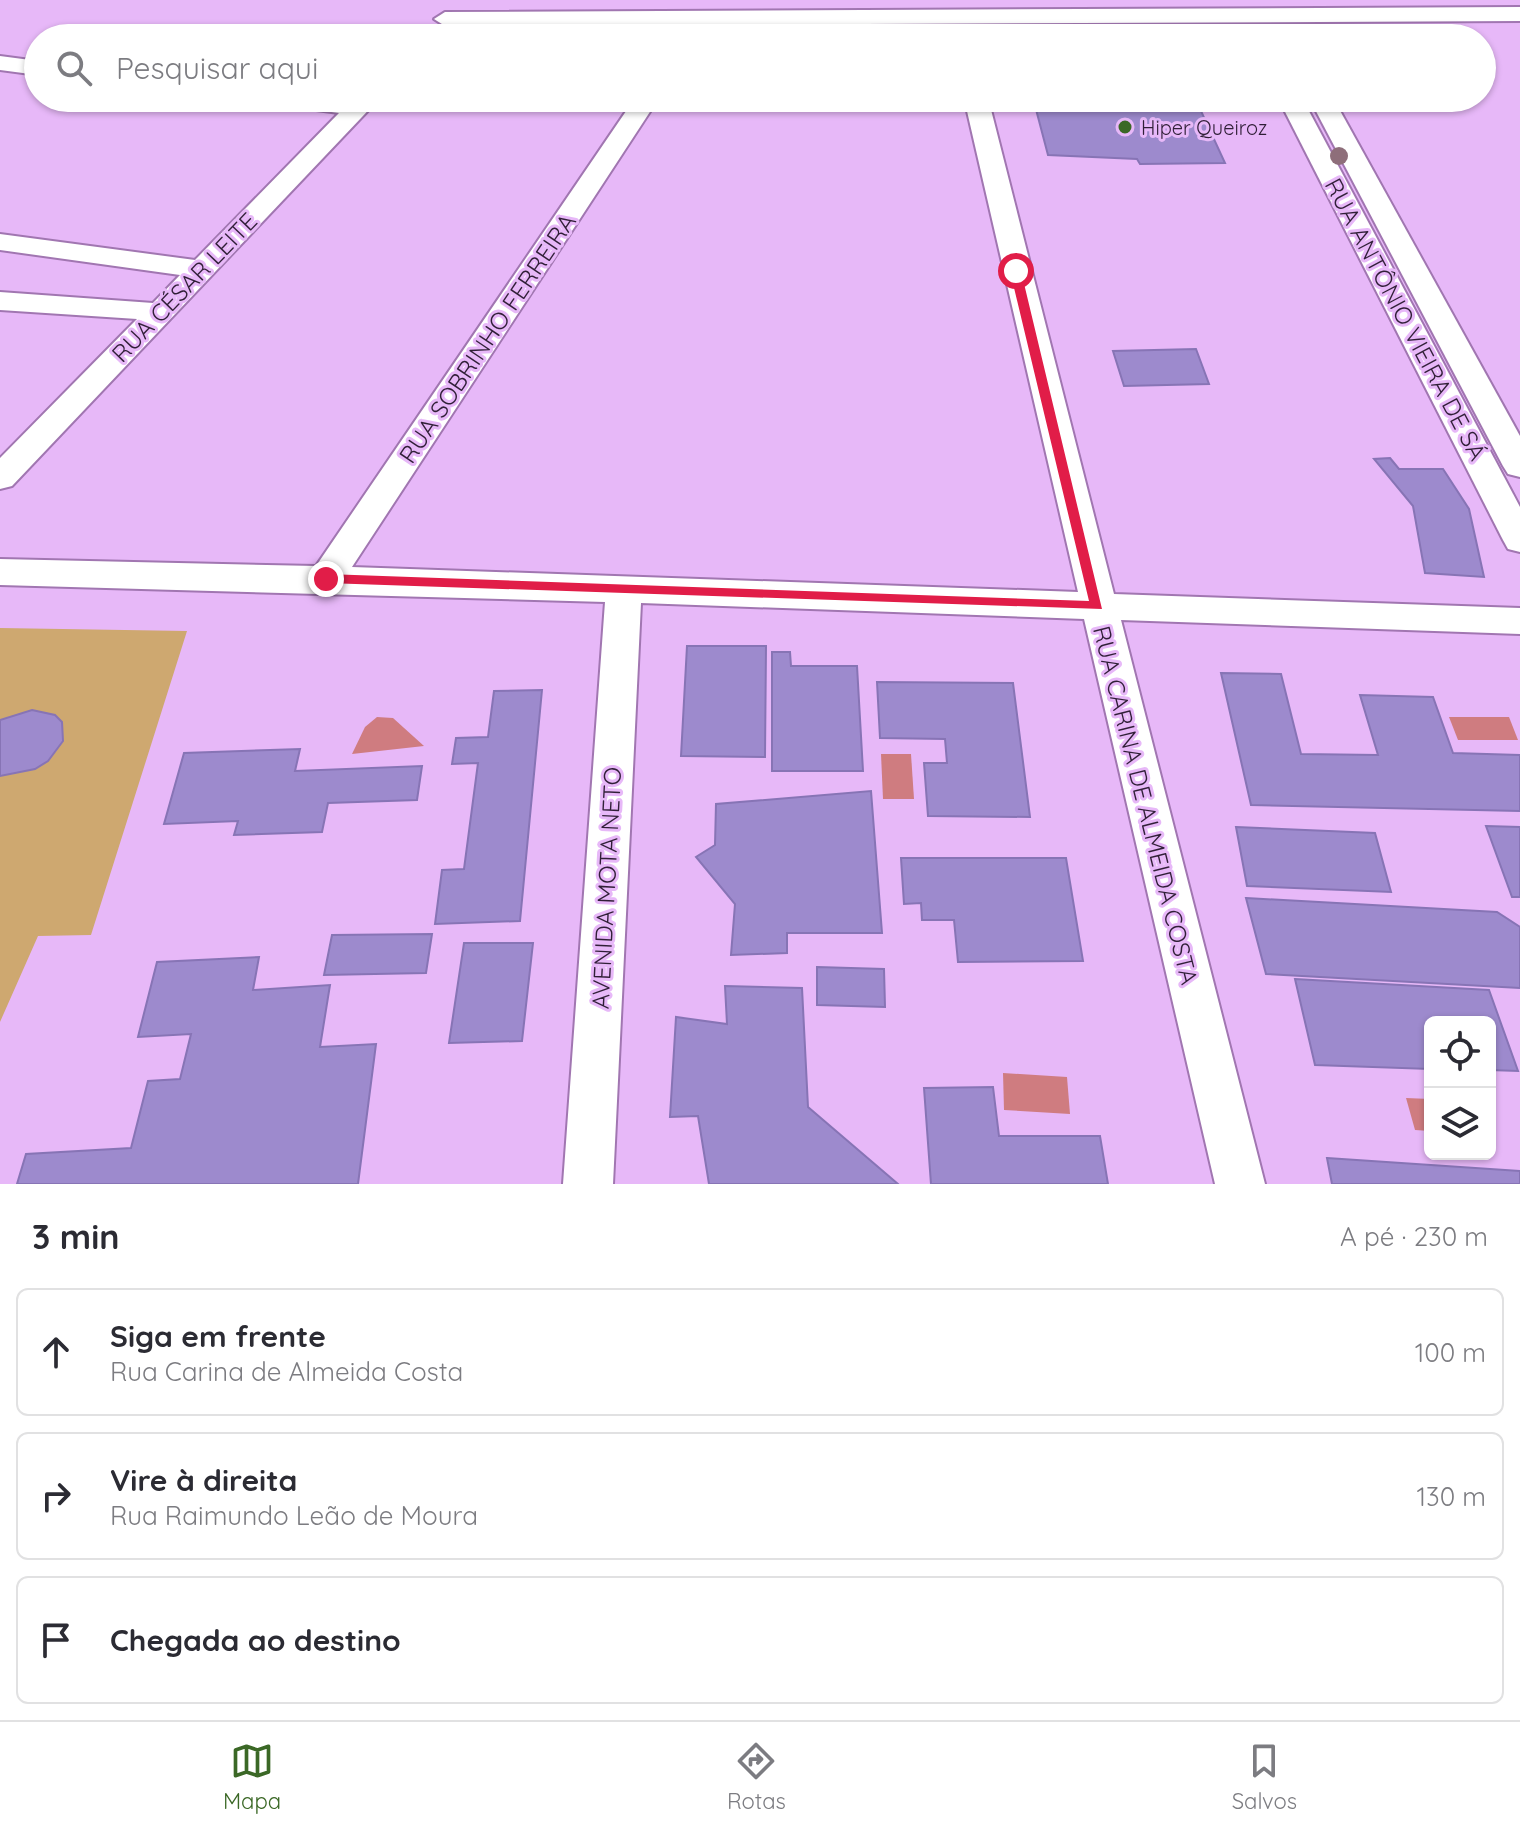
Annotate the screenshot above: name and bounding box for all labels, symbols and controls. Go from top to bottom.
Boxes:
search box [24,24,1496,112]
icon: search [52,46,96,90]
text: Pesquisar aqui [116,49,318,87]
place label: Hiper Queiroz [1141,115,1267,140]
marker: Hiper Queiroz [1116,118,1134,136]
street label: RUA ANTÔNIO VIEIRA DE SÁ [1319,173,1493,465]
street label: RUA CÉSAR LEITE [105,206,263,368]
street label: RUA SOBRINHO FERREIRA [392,207,582,469]
route start [998,253,1034,289]
route end [308,561,344,597]
street label: RUA CARINA DE ALMEIDA COSTA [1087,623,1205,987]
street label: AVENIDA MOTA NETO [585,766,627,1010]
map controls [1424,1016,1496,1160]
button: locate [1424,1016,1496,1088]
button: layers [1424,1088,1496,1160]
text: 3 min [32,1215,119,1258]
text: A pé · 230 m [1340,1220,1488,1253]
text: Siga em frente [110,1317,326,1355]
icon: ahead [34,1330,78,1374]
text: 100 m [1415,1336,1486,1369]
text: Rua Carina de Almeida Costa [110,1355,463,1388]
text: Vire à direita [110,1461,297,1499]
icon: right [34,1474,78,1518]
text: 130 m [1416,1480,1486,1513]
text: Rua Raimundo Leão de Moura [110,1499,478,1532]
icon: arrive [34,1618,78,1662]
text: Chegada ao destino [110,1621,401,1659]
tab: Mapa [223,1739,281,1815]
tab: Rotas [727,1739,786,1815]
tab: Salvos [1232,1739,1297,1815]

